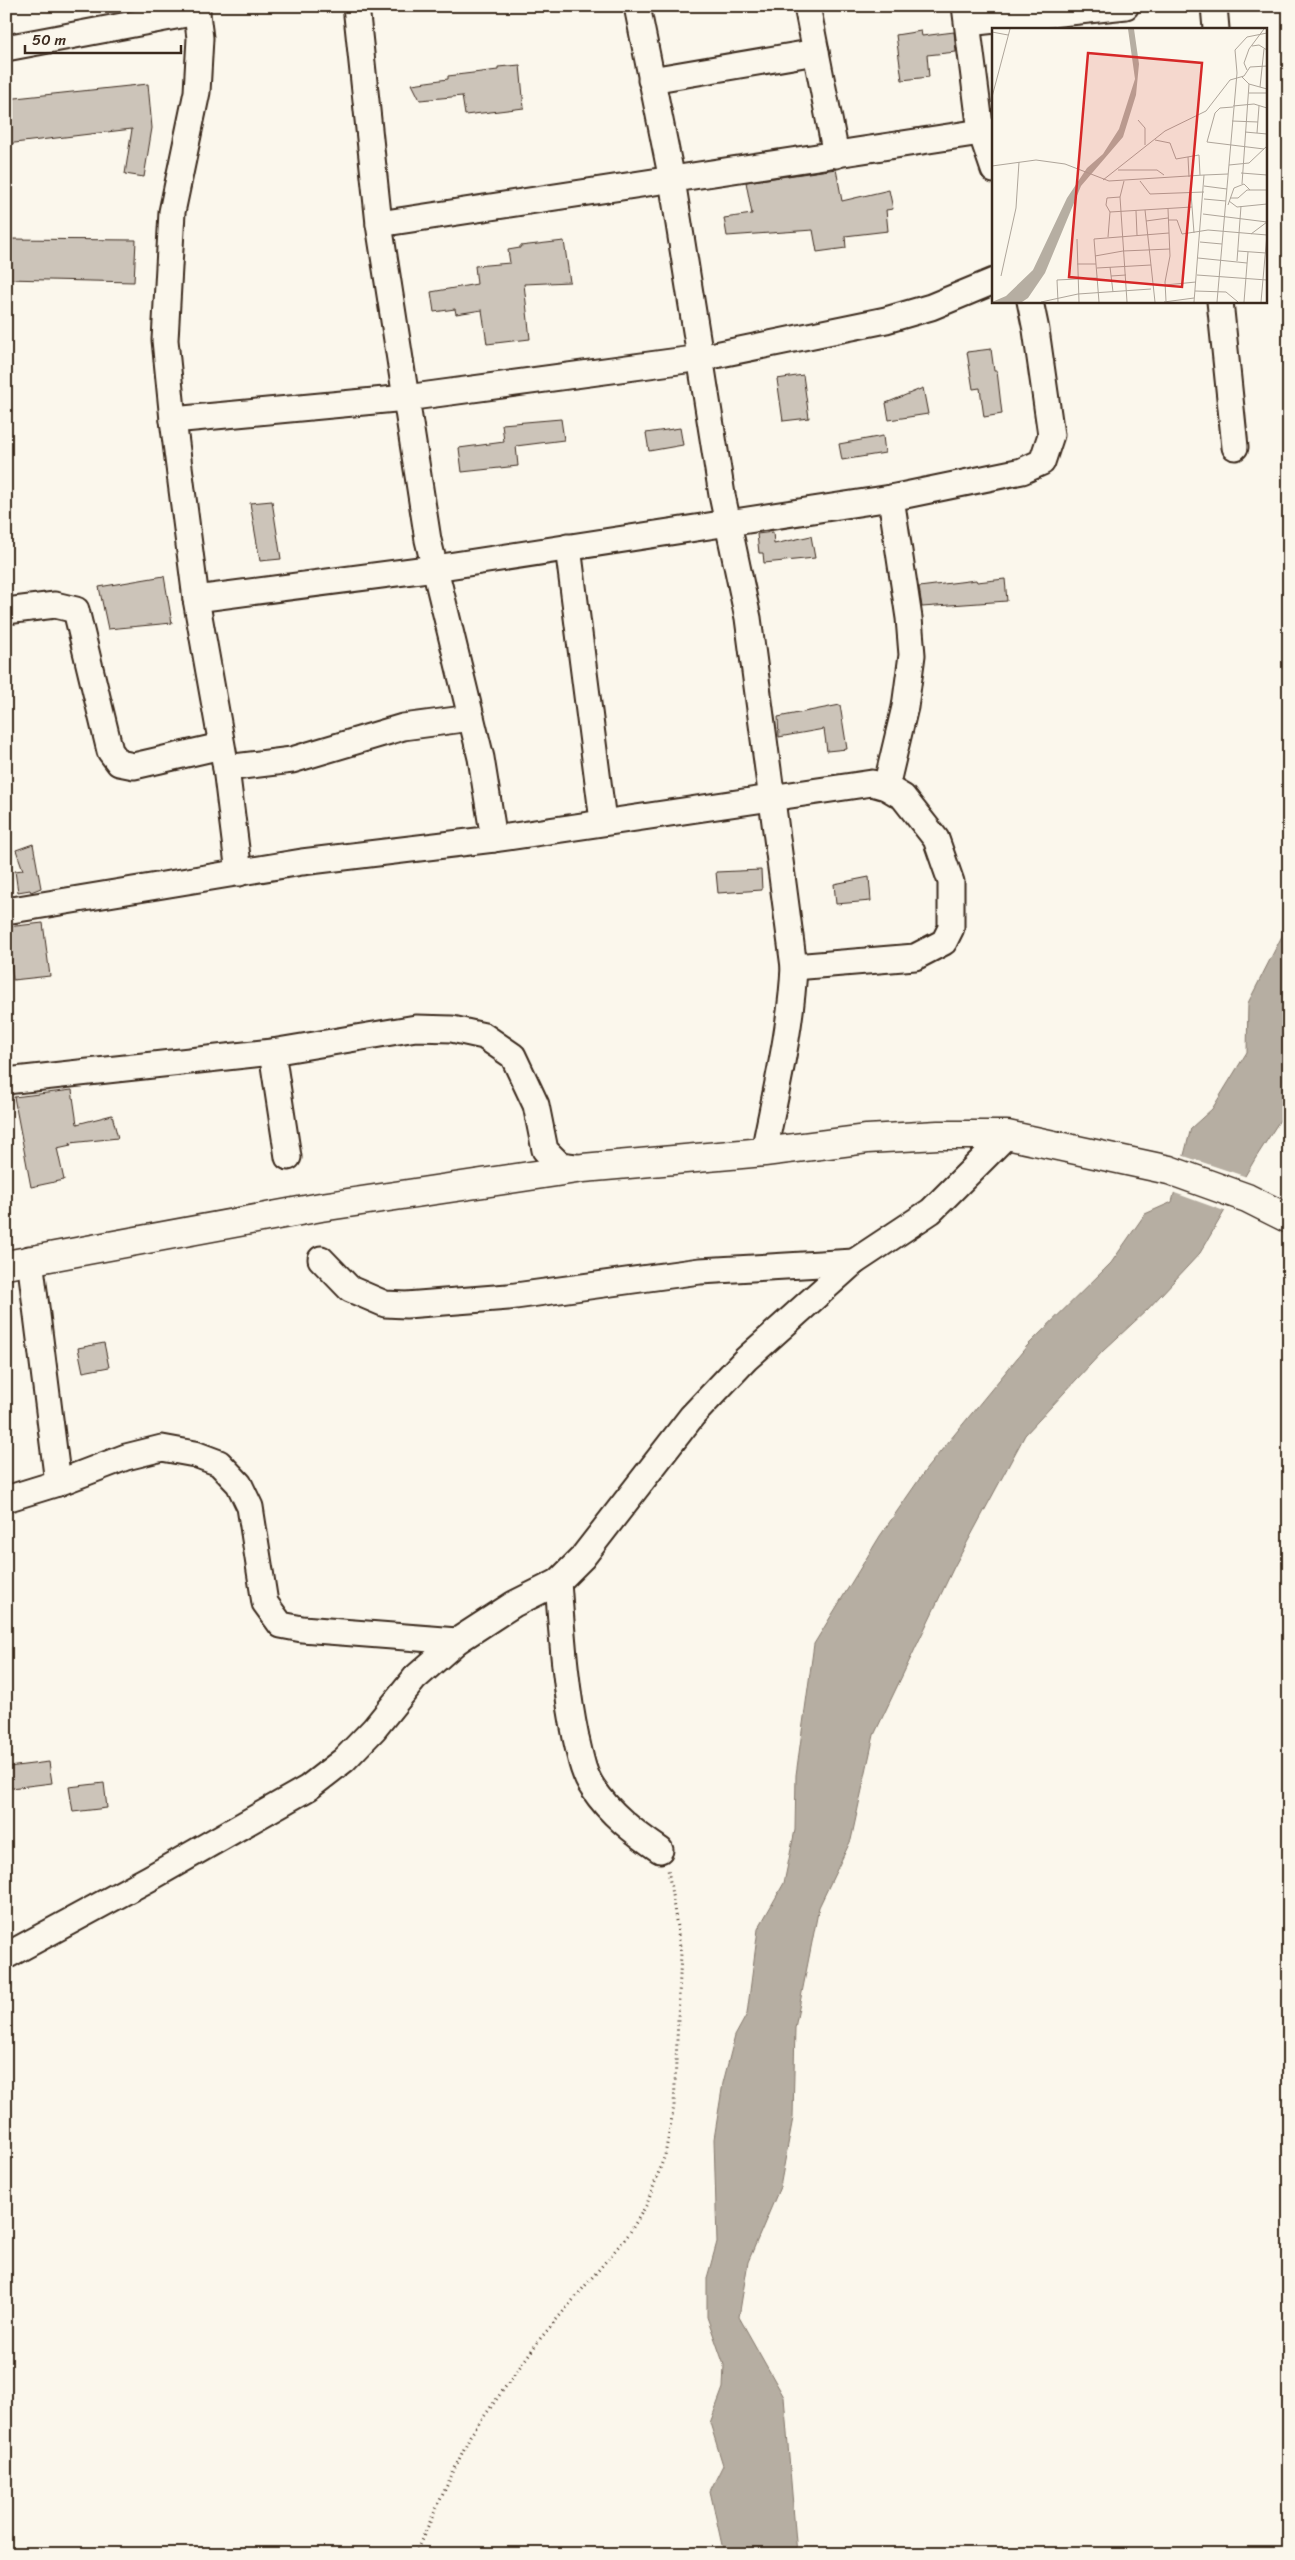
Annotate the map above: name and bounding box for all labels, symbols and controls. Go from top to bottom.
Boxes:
scale bar [25,22,181,54]
text: 50 m [32,27,67,53]
inset map [992,28,1268,302]

